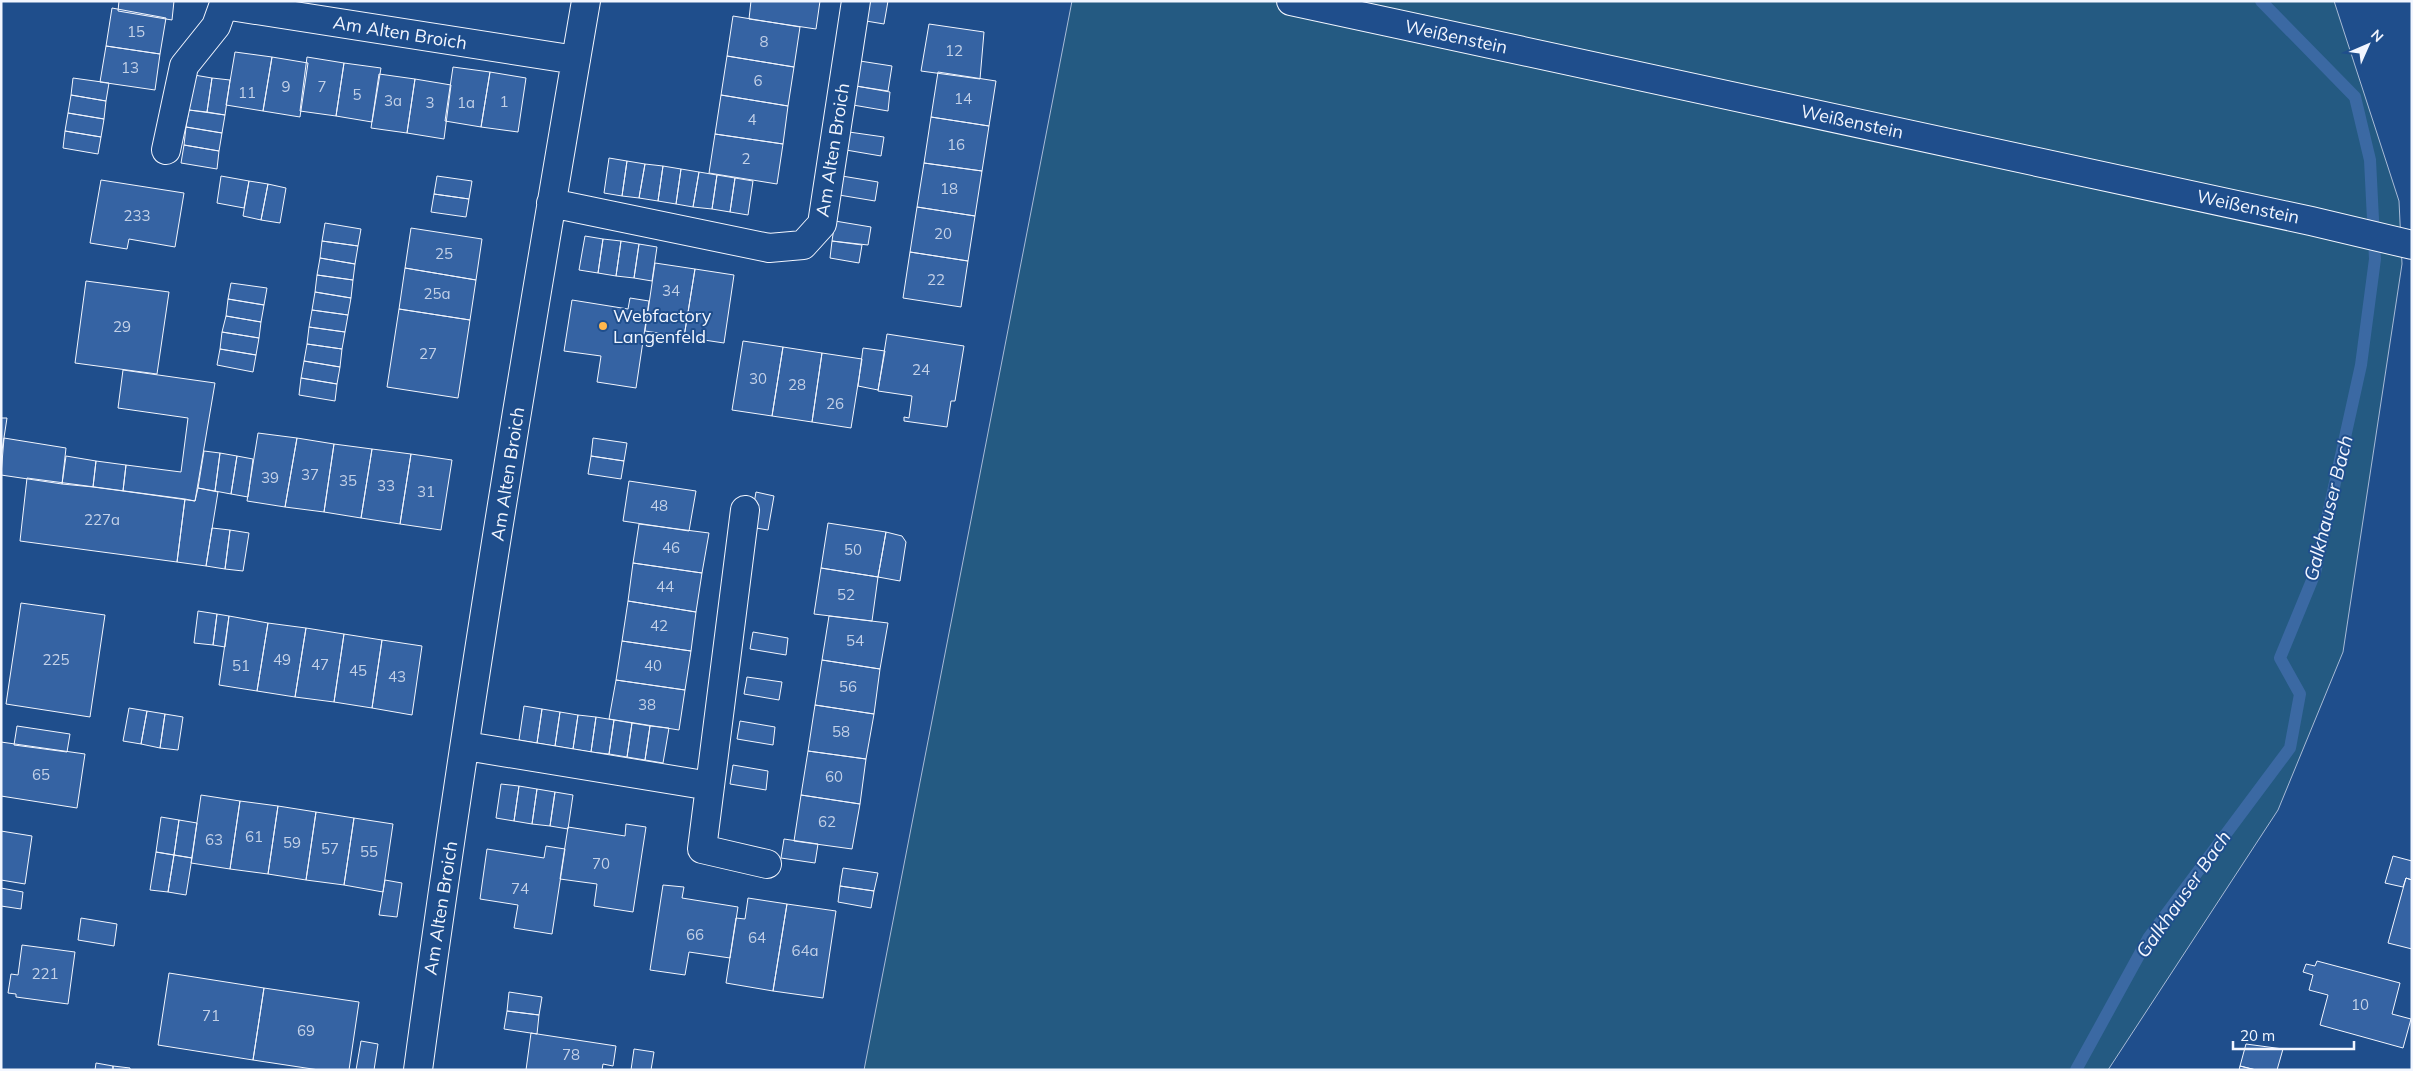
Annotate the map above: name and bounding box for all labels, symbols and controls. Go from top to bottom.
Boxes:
street label: Am Alten Broich [332,11,469,54]
street label: Weißenstein [1403,14,1510,59]
north arrow [2343,20,2393,70]
house number: 15 [127,22,145,41]
text: N [2367,26,2387,46]
house number: 8 [759,32,769,51]
house number: 12 [945,41,963,60]
house number: 13 [121,58,139,77]
house number: 6 [753,71,763,90]
house number: 9 [281,77,291,96]
house number: 7 [317,77,327,96]
street label: Am Alten Broich [811,81,854,218]
house number: 11 [238,83,256,102]
house number: 5 [352,85,362,104]
house number: 14 [954,89,972,108]
house number: 3a [384,91,402,110]
house number: 1 [499,92,509,111]
house number: 3 [425,93,435,112]
house number: 1a [457,93,475,112]
street label: Weißenstein [1799,99,1906,144]
house number: 4 [747,110,757,129]
house number: 16 [947,135,965,154]
house number: 2 [741,149,751,168]
house number: 18 [940,179,958,198]
street label: Weißenstein [2195,184,2302,229]
house number: 233 [123,206,151,225]
house number: 20 [934,224,952,243]
house number: 25 [435,244,453,263]
house number: 22 [927,270,945,289]
house number: 34 [662,281,680,300]
house number: 25a [423,284,451,303]
place label: Webfactory Langenfeld [613,304,712,348]
house number: 29 [113,317,131,336]
marker: Webfactory Langenfeld [597,320,609,332]
house number: 27 [419,344,437,363]
house number: 24 [912,360,930,379]
house number: 30 [749,369,767,388]
house number: 28 [788,375,806,394]
house number: 26 [826,394,844,413]
street label: Am Alten Broich [486,405,529,542]
water label: Galkhauser Bach [2298,433,2358,583]
house number: 37 [301,465,319,484]
house number: 39 [261,468,279,487]
house number: 35 [339,471,357,490]
house number: 33 [377,476,395,495]
house number: 31 [417,482,435,501]
house number: 48 [650,496,668,515]
house number: 227a [84,510,120,529]
house number: 46 [662,538,680,557]
house number: 50 [844,540,862,559]
house number: 44 [656,577,674,596]
house number: 52 [837,585,855,604]
house number: 42 [650,616,668,635]
house number: 54 [846,631,864,650]
house number: 225 [42,650,70,669]
house number: 49 [273,650,291,669]
house number: 47 [311,655,329,674]
house number: 51 [232,656,250,675]
house number: 40 [644,656,662,675]
house number: 45 [349,661,367,680]
house number: 43 [388,667,406,686]
house number: 56 [839,677,857,696]
house number: 38 [638,695,656,714]
house number: 58 [832,722,850,741]
house number: 65 [32,765,50,784]
house number: 60 [825,767,843,786]
house number: 62 [818,812,836,831]
water label: Galkhauser Bach [2130,826,2236,962]
house number: 61 [245,827,263,846]
house number: 63 [205,830,223,849]
house number: 59 [283,833,301,852]
house number: 57 [321,839,339,858]
street label: Am Alten Broich [419,839,462,976]
house number: 55 [360,842,378,861]
house number: 70 [592,854,610,873]
house number: 74 [511,879,529,898]
house number: 66 [686,925,704,944]
house number: 64 [748,928,766,947]
house number: 64a [791,941,819,960]
house number: 221 [31,964,59,983]
house number: 10 [2351,995,2369,1014]
house number: 71 [202,1006,220,1025]
scale bar [2233,1018,2354,1050]
house number: 69 [297,1021,315,1040]
text: 20 m [2240,1026,2275,1045]
house number: 78 [562,1045,580,1064]

